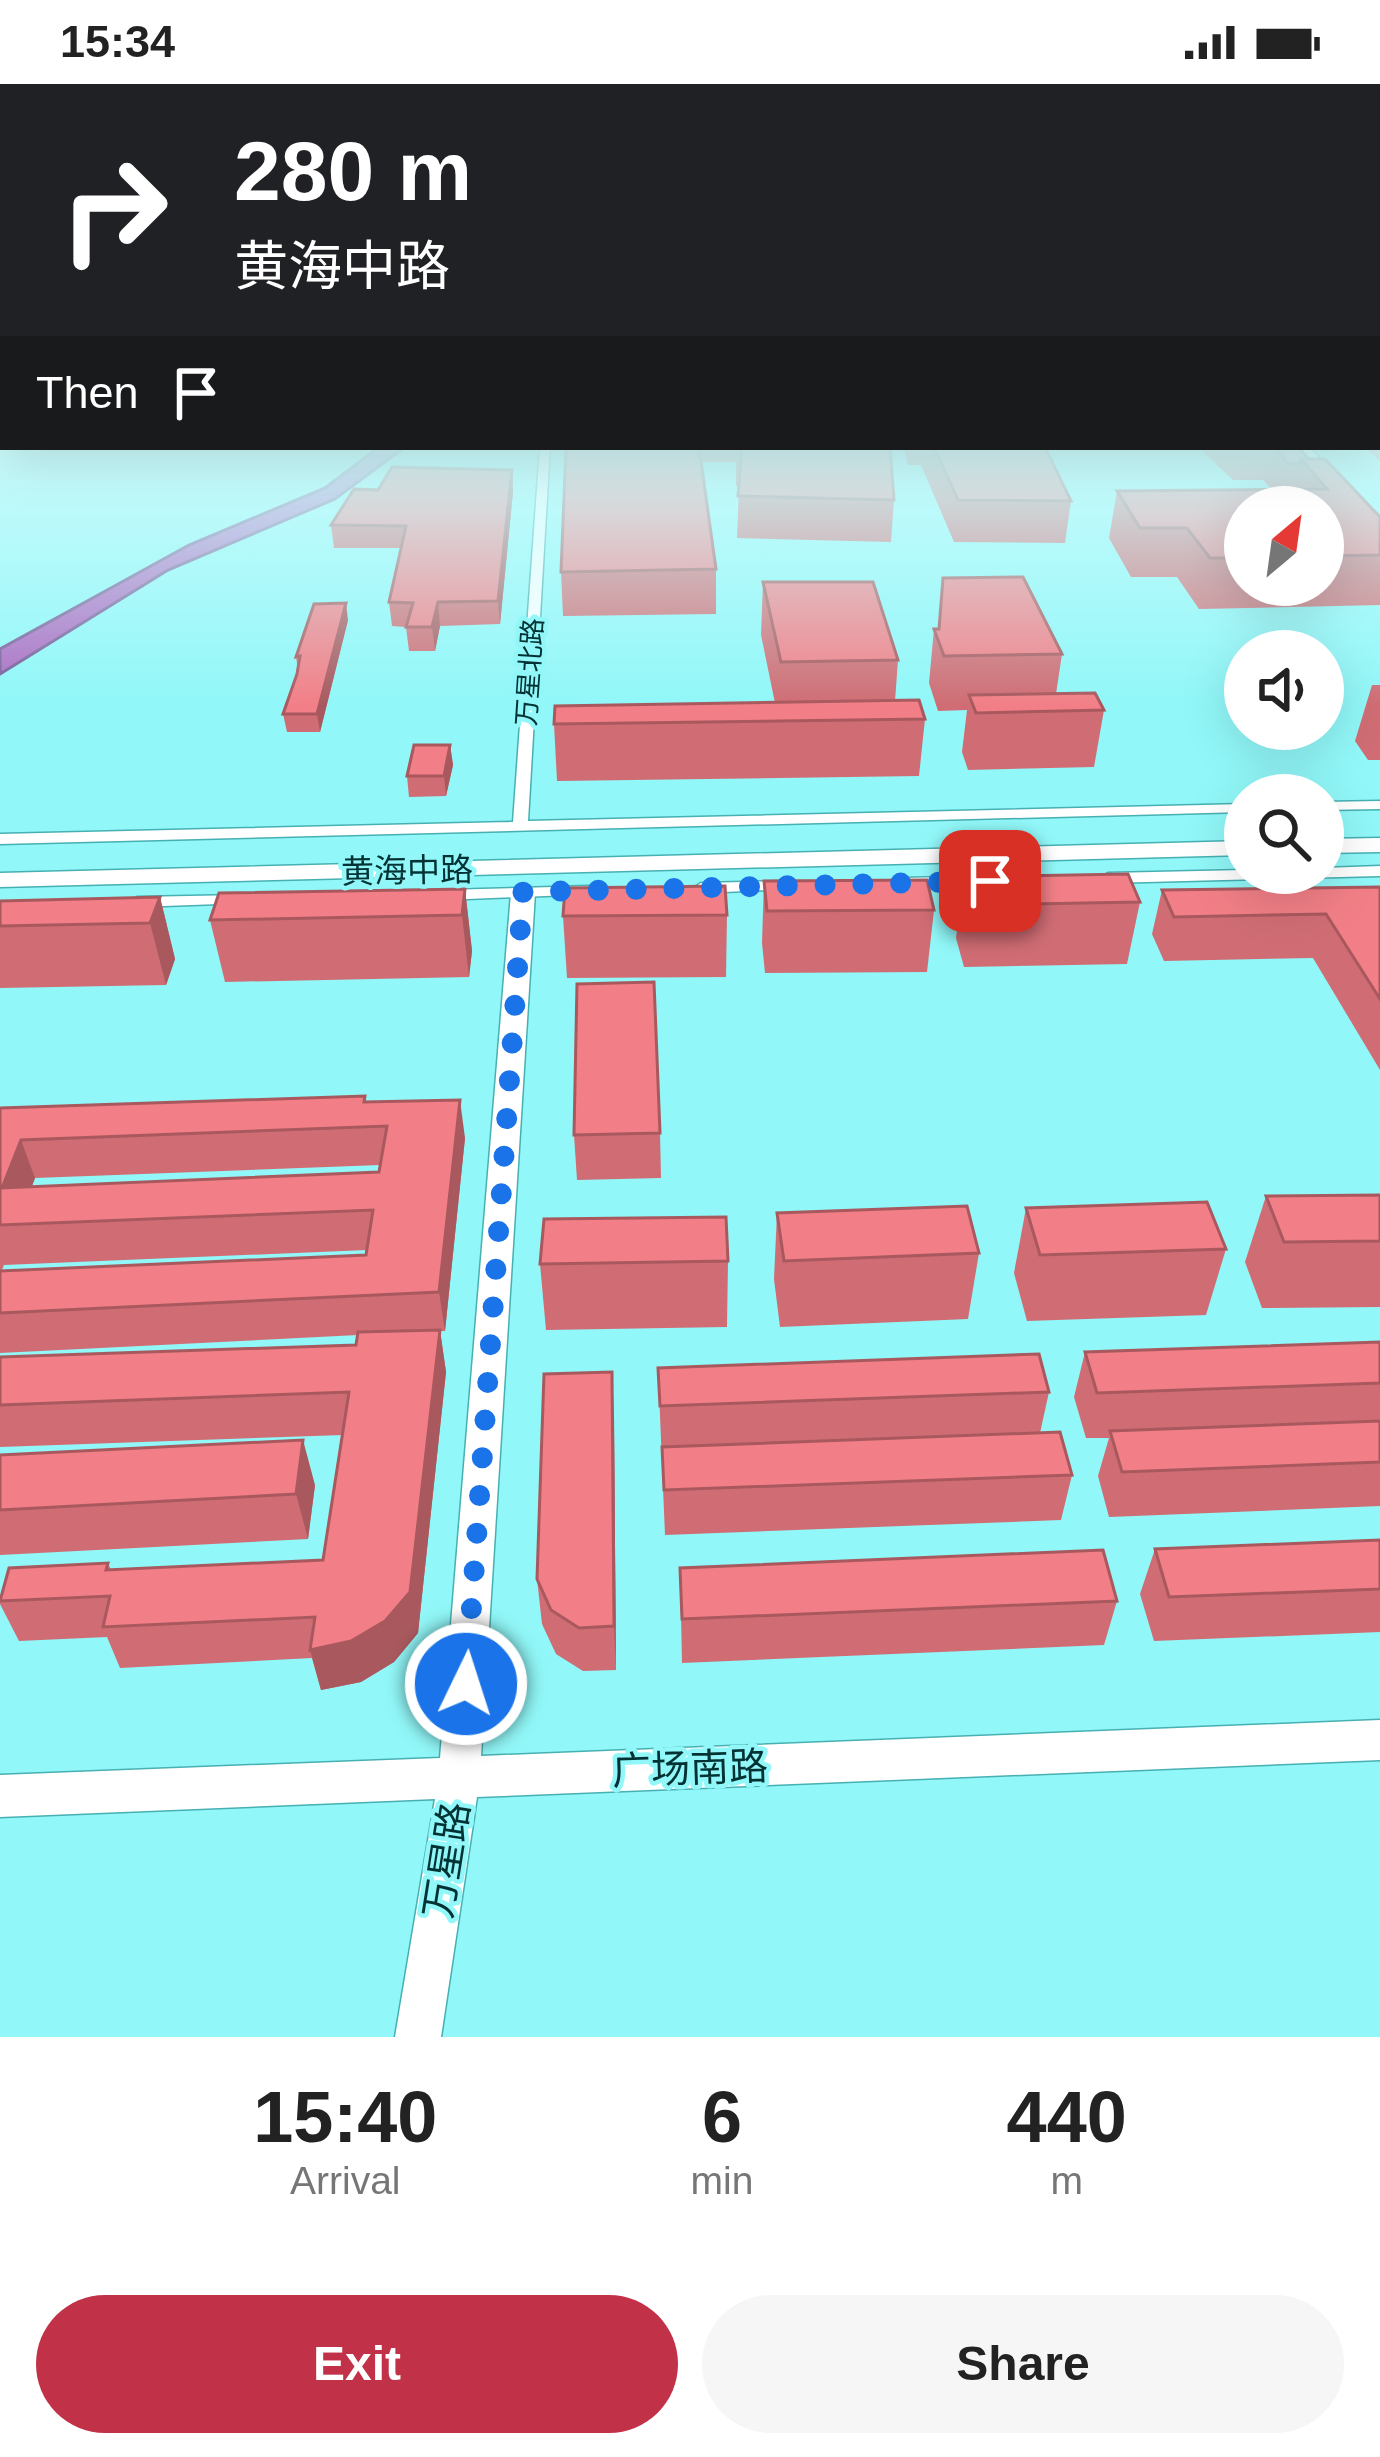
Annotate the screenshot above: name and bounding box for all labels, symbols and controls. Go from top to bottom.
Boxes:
text: 15:34 [60,16,175,67]
text: 280 m [234,124,472,218]
icon: right [36,132,192,288]
text: 黄海中路 [234,236,450,296]
icon: arrive [163,360,229,426]
text: Then [36,367,139,418]
north arrow [1224,486,1344,606]
map controls [1224,486,1344,894]
street label: 万星北路 [511,617,549,727]
button: sound [1224,630,1344,750]
button: search [1224,774,1344,894]
pin [939,830,1041,932]
icon: arrive [957,848,1023,914]
street label: 黄海中路 [341,851,473,890]
position arrow [403,1621,529,1747]
street label: 广场南路 [611,1744,769,1793]
street label: 万星路 [416,1799,477,1921]
text: 15:40 [253,2077,437,2157]
text: 6 [702,2077,742,2157]
text: 440 [1007,2077,1127,2157]
text: Arrival [290,2159,401,2202]
text: min [691,2159,753,2202]
text: m [1050,2159,1083,2202]
button: Exit [36,2295,678,2433]
button: Share [702,2295,1344,2433]

